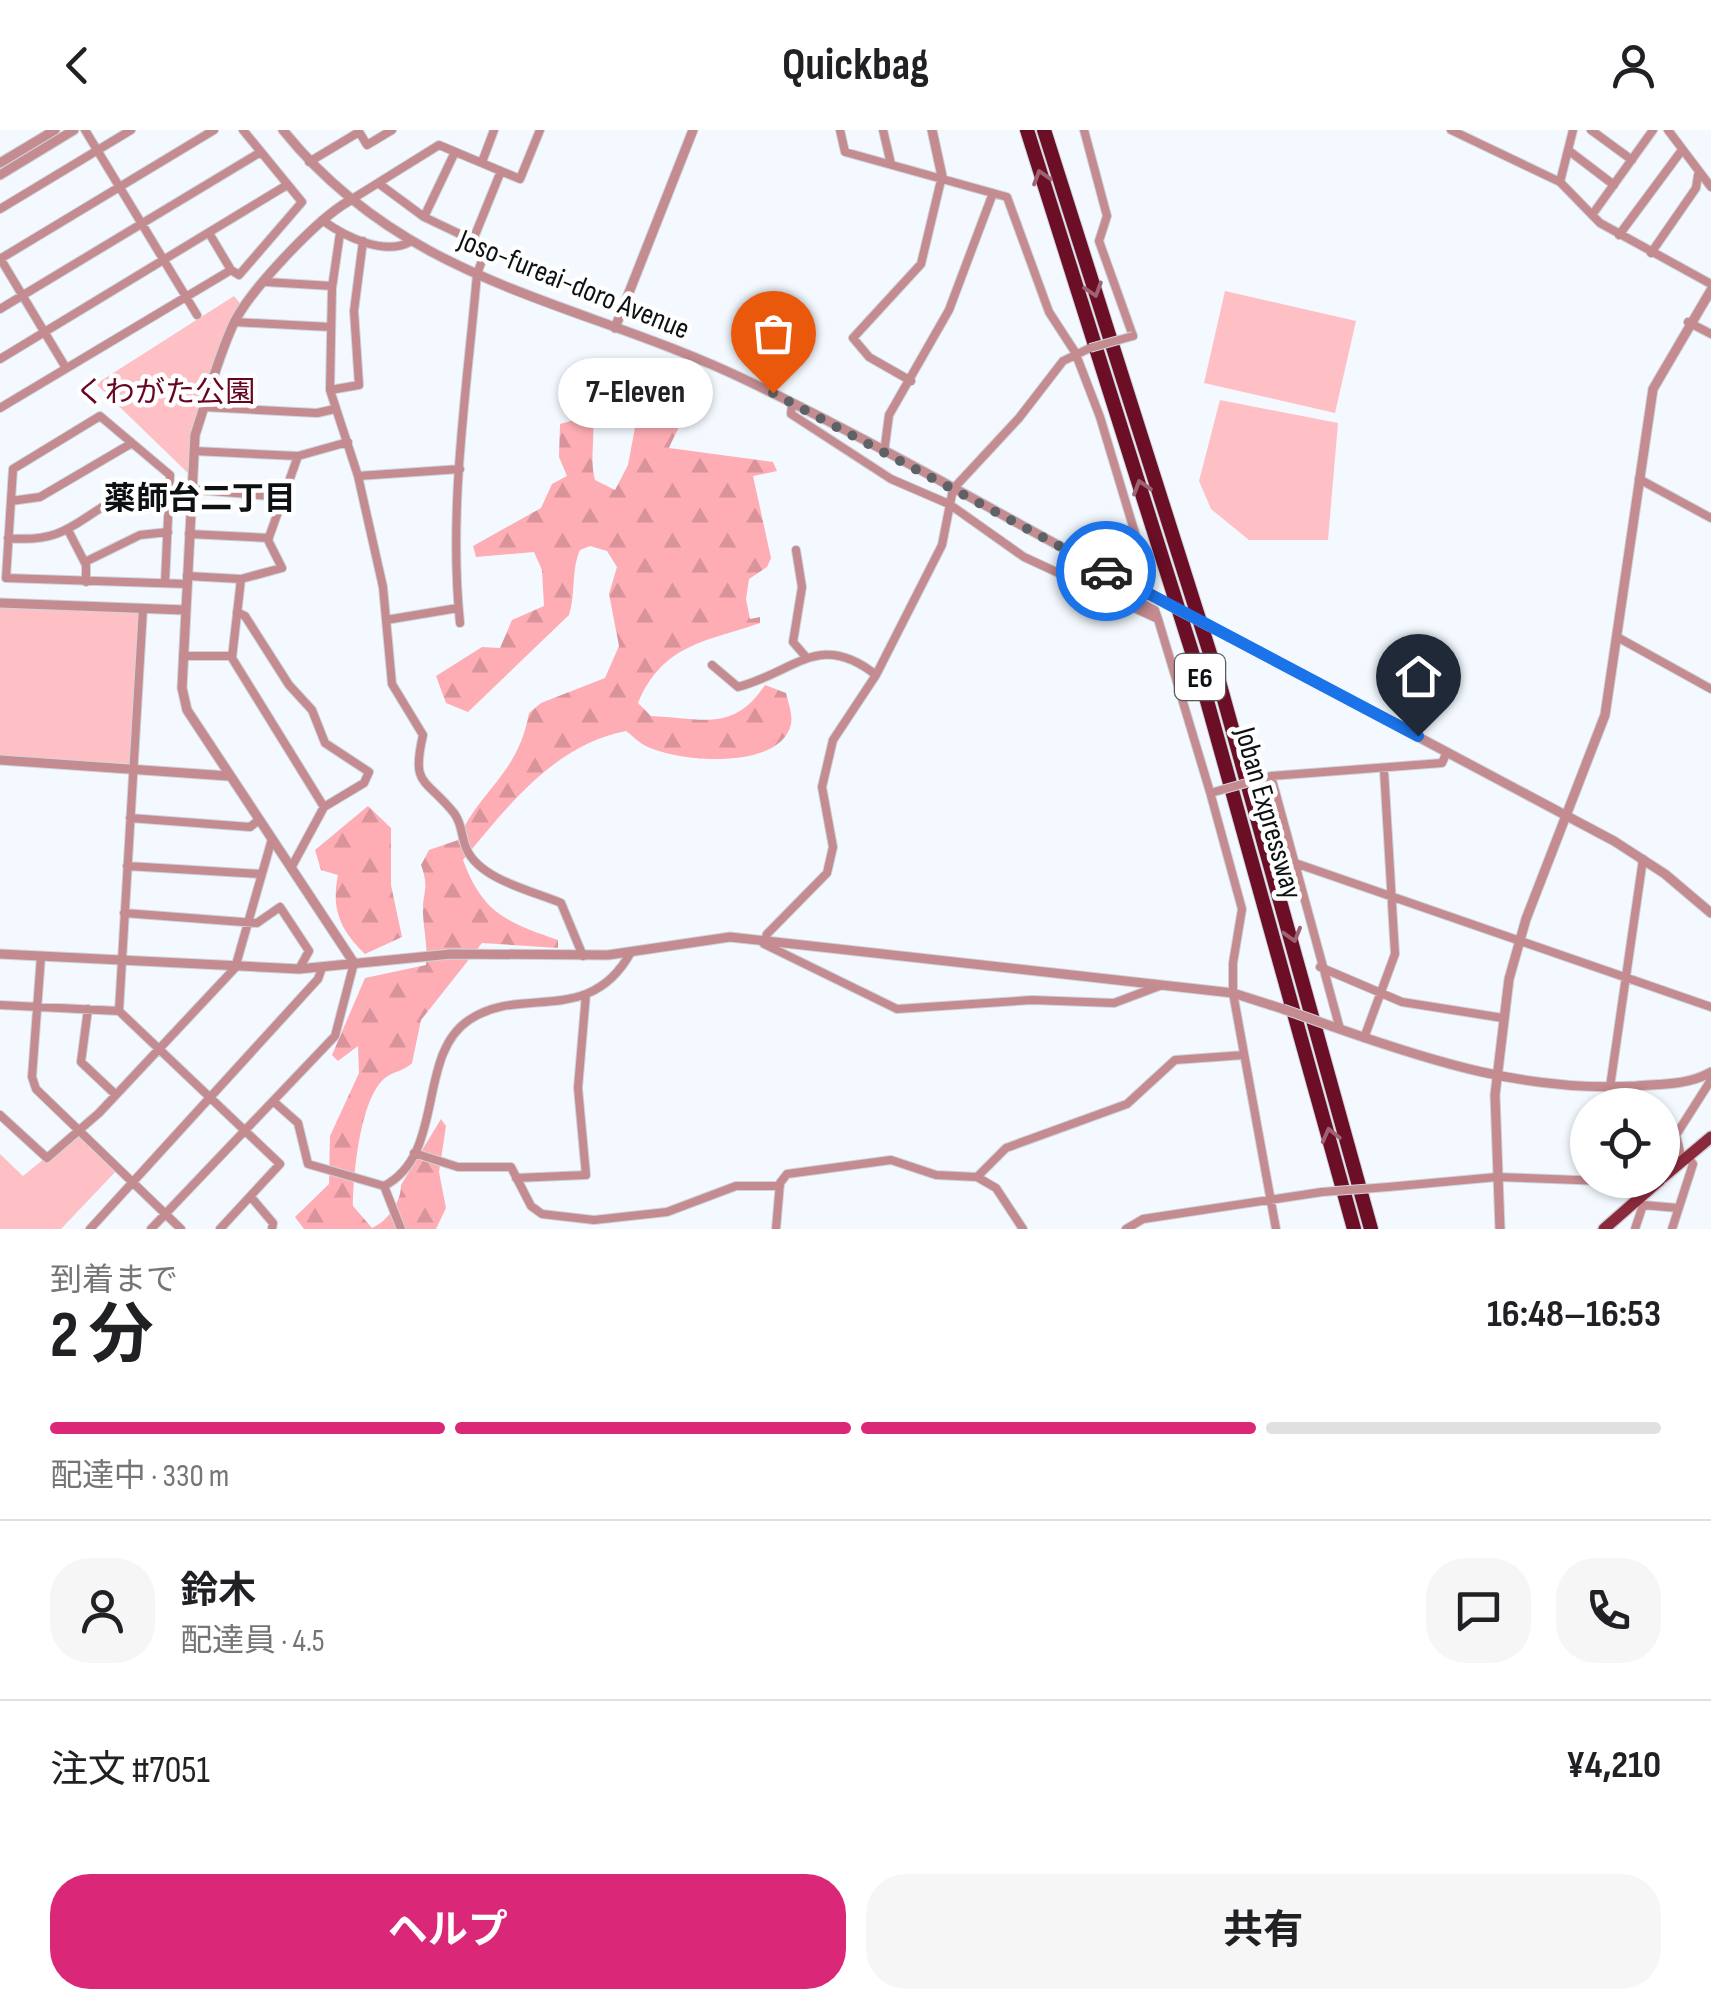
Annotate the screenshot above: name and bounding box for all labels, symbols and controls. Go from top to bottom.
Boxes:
icon: back [50,38,105,93]
text: Quickbag [782,38,929,93]
icon: person [1606,38,1661,93]
one-way arrow [1032,170,1053,187]
street label: Joso-fureai-doro Avenue [452,222,694,348]
one-way arrow [1083,280,1103,297]
pin [731,291,816,394]
icon: bag [746,306,801,361]
callout: 7-Eleven [558,358,713,428]
text: 7-Eleven [586,373,685,412]
park label: くわがた公園 [75,375,255,411]
one-way arrow [1132,479,1152,496]
district label: 薬師台二丁目 [104,480,296,519]
courier [1056,521,1156,621]
icon: car [1079,544,1134,599]
pin [1376,634,1461,737]
icon: home [1391,649,1446,704]
road number: E6 [1175,654,1225,700]
street label: Joban Expressway [1226,722,1310,904]
one-way arrow [1281,926,1302,943]
map controls [1570,1088,1680,1198]
button: locate [1570,1088,1680,1198]
one-way arrow [1320,1127,1341,1144]
text: 到着まで [50,1261,178,1300]
text: 16:48–16:53 [1487,1292,1661,1337]
text: 2 分 [50,1298,154,1376]
text: 配達中 · 330 m [50,1457,229,1496]
button: person [50,1558,155,1663]
button: chat [1426,1558,1531,1663]
button: phone [1556,1558,1661,1663]
text: 鈴木 [180,1569,256,1614]
text: 配達員 · 4.5 [180,1622,325,1661]
text: ¥4,210 [1566,1743,1661,1788]
text: 注文 #7051 [50,1748,210,1793]
button: ヘルプ [50,1874,846,1989]
button: 共有 [866,1874,1661,1989]

